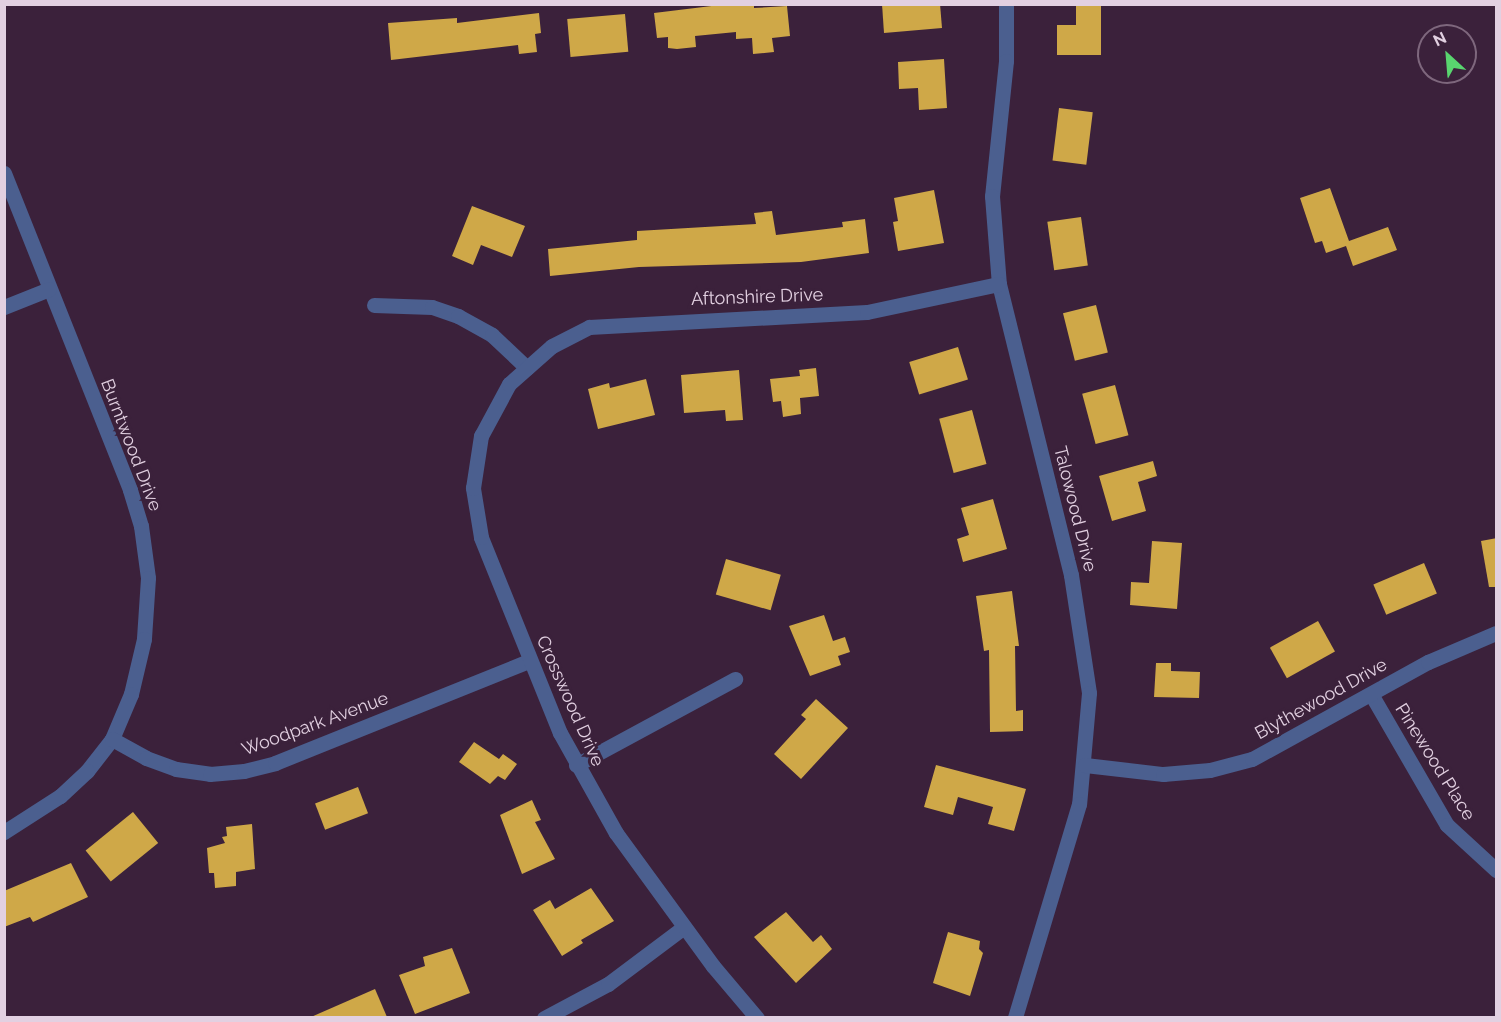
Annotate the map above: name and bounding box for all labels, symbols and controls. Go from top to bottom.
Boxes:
north arrow [1417,24,1477,84]
text: N [1430,28,1449,50]
street label: Aftonshire Drive [691,284,823,310]
street label: Burntwood Drive [96,376,166,514]
street label: Talowood Drive [1049,444,1101,574]
street label: Crosswood Drive [532,632,608,770]
street label: Blythewood Drive [1251,654,1391,744]
street label: Woodpark Avenue [239,687,391,761]
street label: Pinewood Place [1390,700,1480,824]

